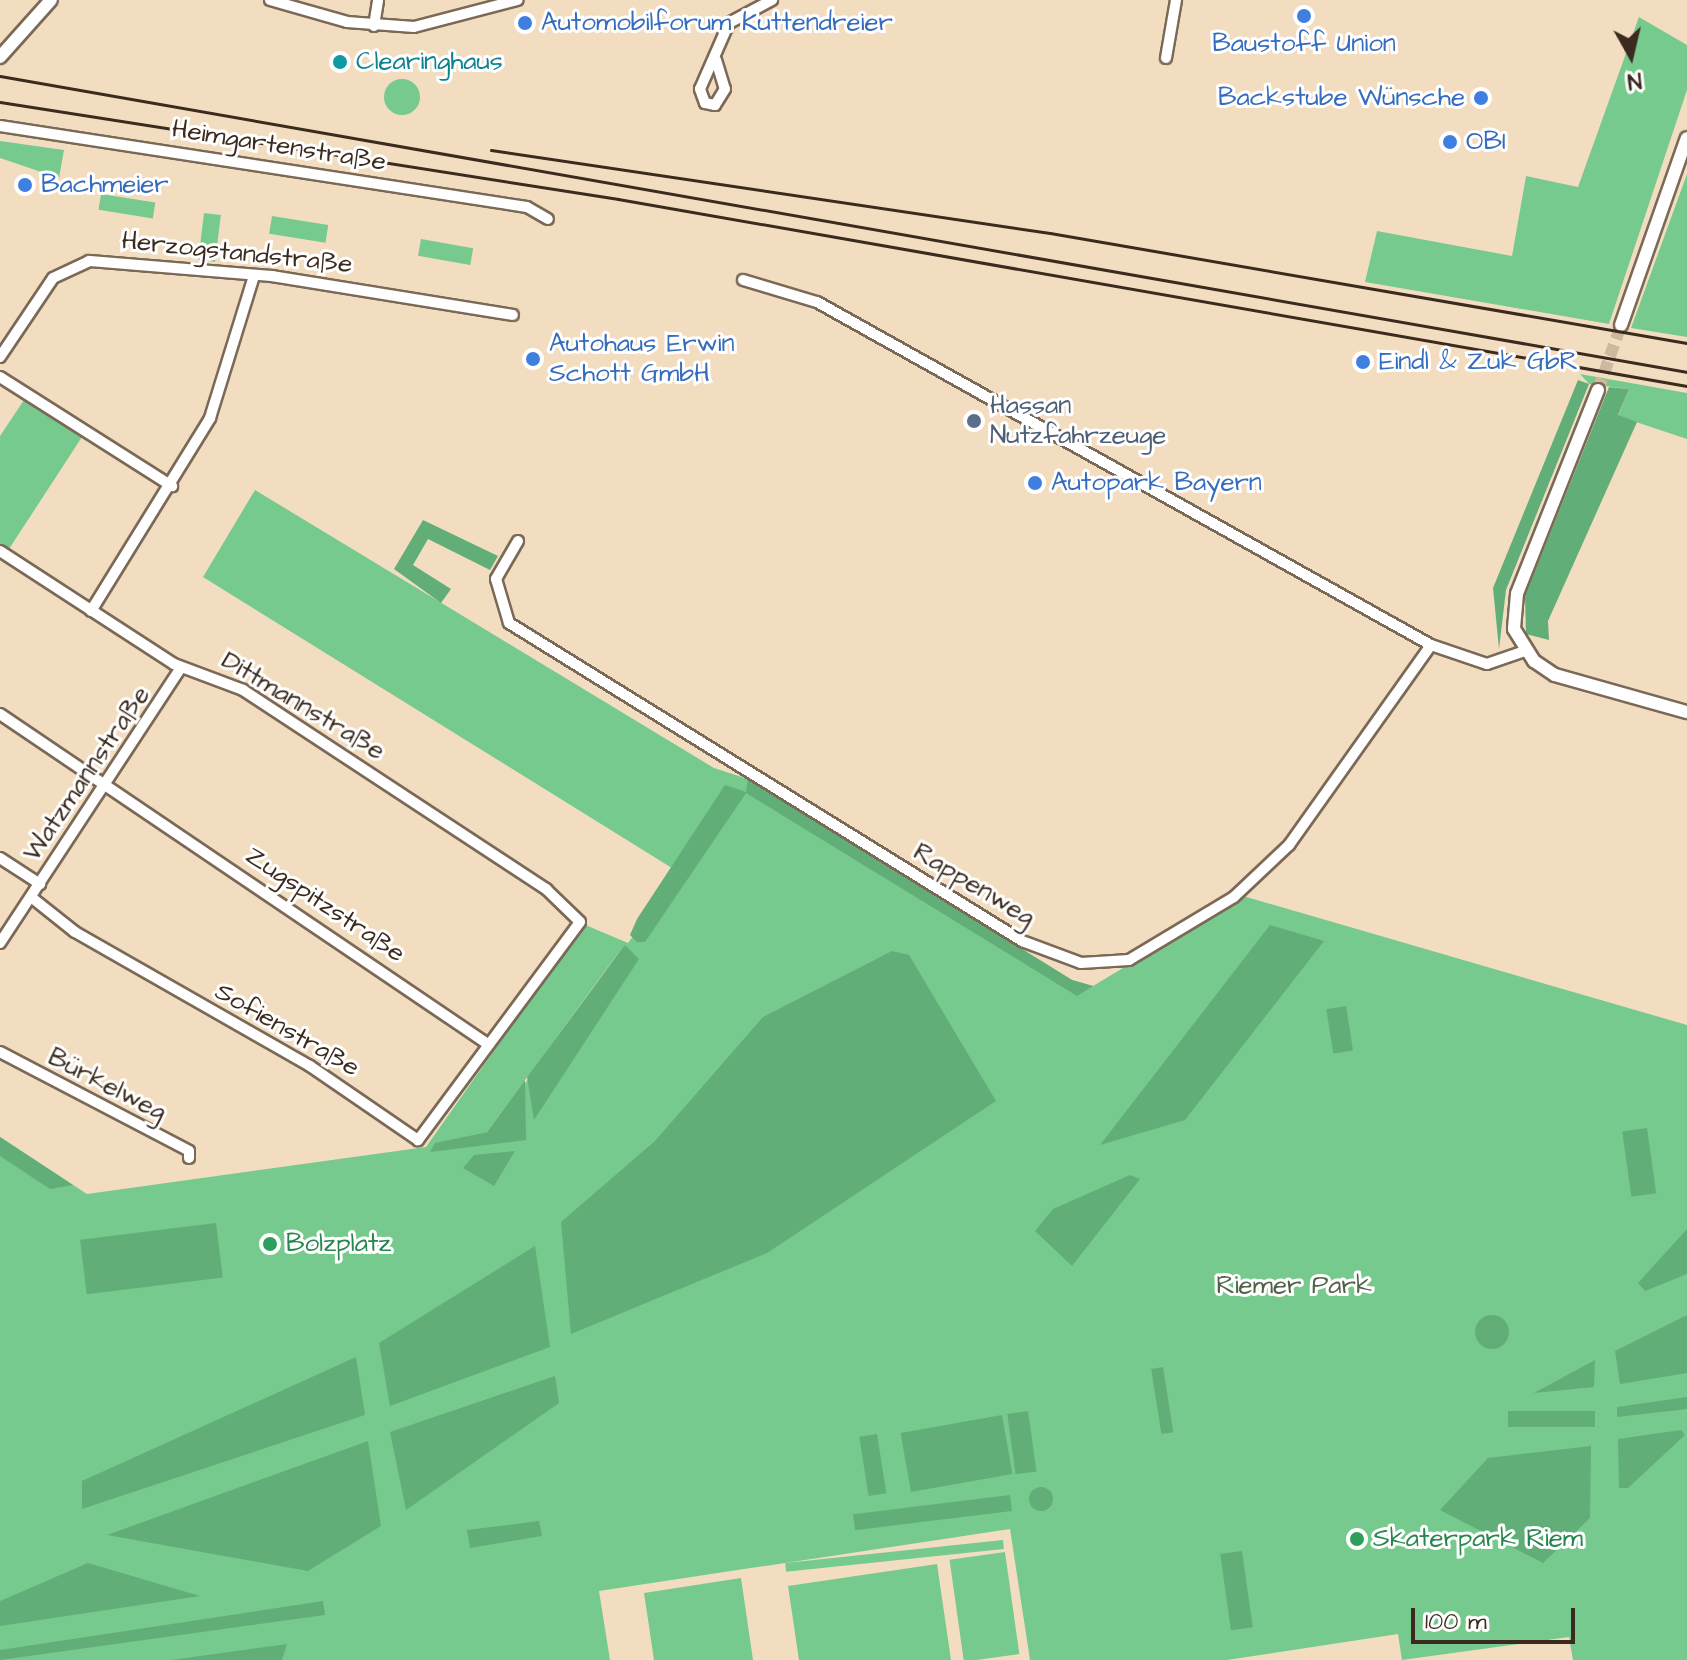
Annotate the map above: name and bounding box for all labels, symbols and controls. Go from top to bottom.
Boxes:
place label: Automobilforum Kuttendreier [541,7,893,39]
marker: Baustoff Union [1295,7,1313,25]
marker: Automobilforum Kuttendreier [516,14,534,32]
north arrow [1591,16,1671,96]
place label: Baustoff Union [1212,28,1396,60]
place label: Clearinghaus [356,46,503,78]
marker: Clearinghaus [331,53,349,71]
text: N [1625,64,1643,97]
place label: Backstube Wünsche [1218,82,1465,114]
marker: Backstube Wünsche [1472,89,1490,107]
street label: Heimgartenstraße [170,114,388,178]
place label: OBI [1466,126,1506,158]
marker: OBI [1441,133,1459,151]
place label: Bachmeier [41,169,169,201]
marker: Bachmeier [16,176,34,194]
street label: Herzogstandstraße [120,225,354,281]
place label: Autohaus Erwin Schott GmbH [549,328,734,390]
place label: Eindl & Zuk GbR [1379,346,1578,378]
marker: Autohaus Erwin Schott GmbH [524,350,542,368]
marker: Eindl & Zuk GbR [1354,353,1372,371]
place label: Hassan Nutzfahrzeuge [990,390,1166,452]
marker: Hassan Nutzfahrzeuge [965,412,983,430]
place label: Autopark Bayern [1051,467,1262,499]
marker: Autopark Bayern [1026,474,1044,492]
street label: Dittmannstraße [216,645,390,767]
street label: Watzmannstraße [17,681,157,867]
street label: Rappenweg [908,837,1040,933]
street label: Zugspitzstraße [239,840,411,970]
street label: Sofienstraße [209,976,365,1084]
street label: Bürkelweg [43,1042,171,1128]
place label: Bolzplatz [286,1228,391,1260]
marker: Bolzplatz [261,1235,279,1253]
park label: Riemer Park [1216,1270,1372,1302]
place label: Skaterpark Riem [1373,1523,1583,1555]
marker: Skaterpark Riem [1348,1530,1366,1548]
scale bar [1415,1592,1579,1642]
text: 100 m [1425,1605,1487,1639]

